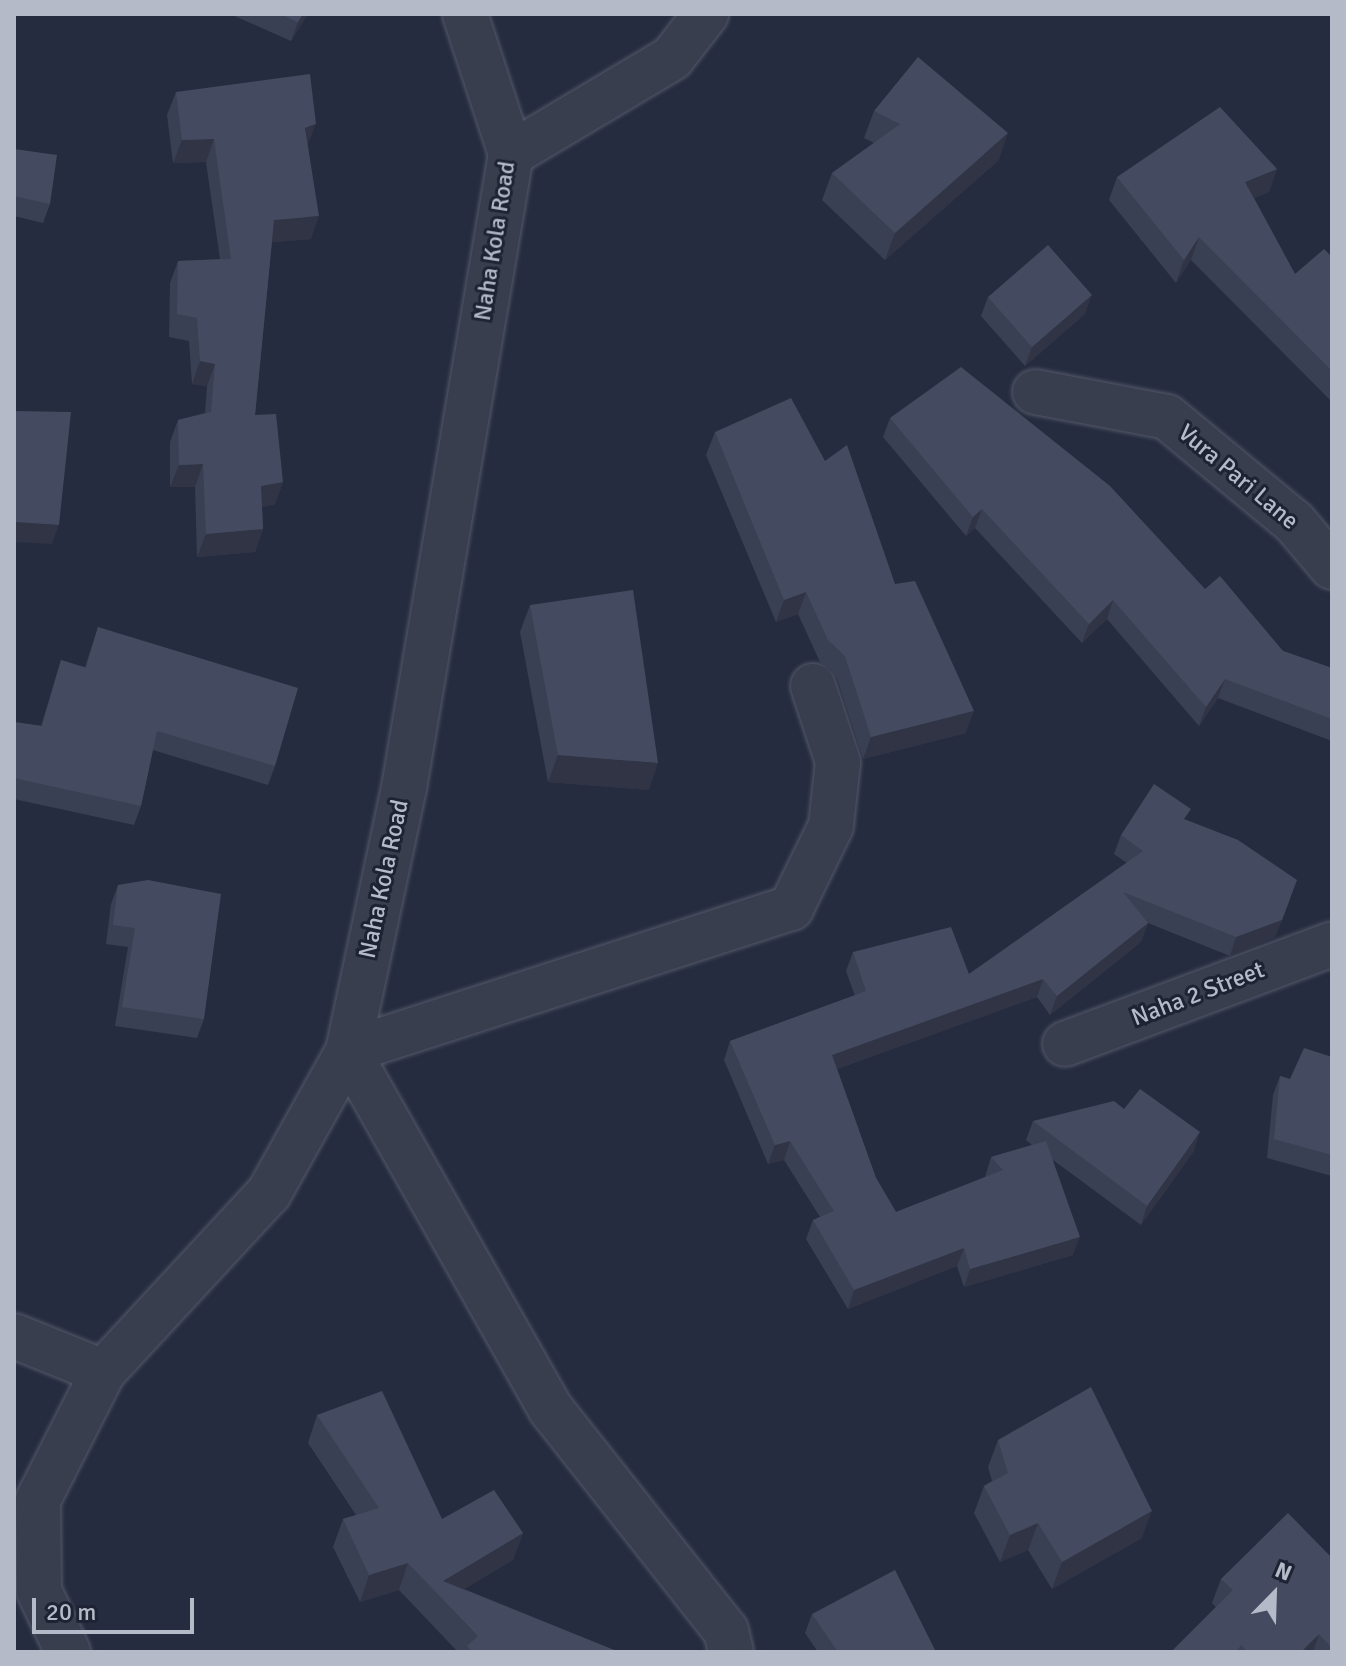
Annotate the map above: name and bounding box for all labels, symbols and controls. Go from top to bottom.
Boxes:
street label: Naha Kola Road [468,159,522,323]
street label: Vura Pari Lane [1172,418,1304,536]
street label: Naha Kola Road [353,797,415,961]
street label: Naha 2 Street [1128,956,1268,1032]
north arrow [1234,1554,1314,1634]
text: N [1271,1556,1296,1587]
scale bar [36,1582,198,1632]
text: 20 m [46,1597,96,1627]

